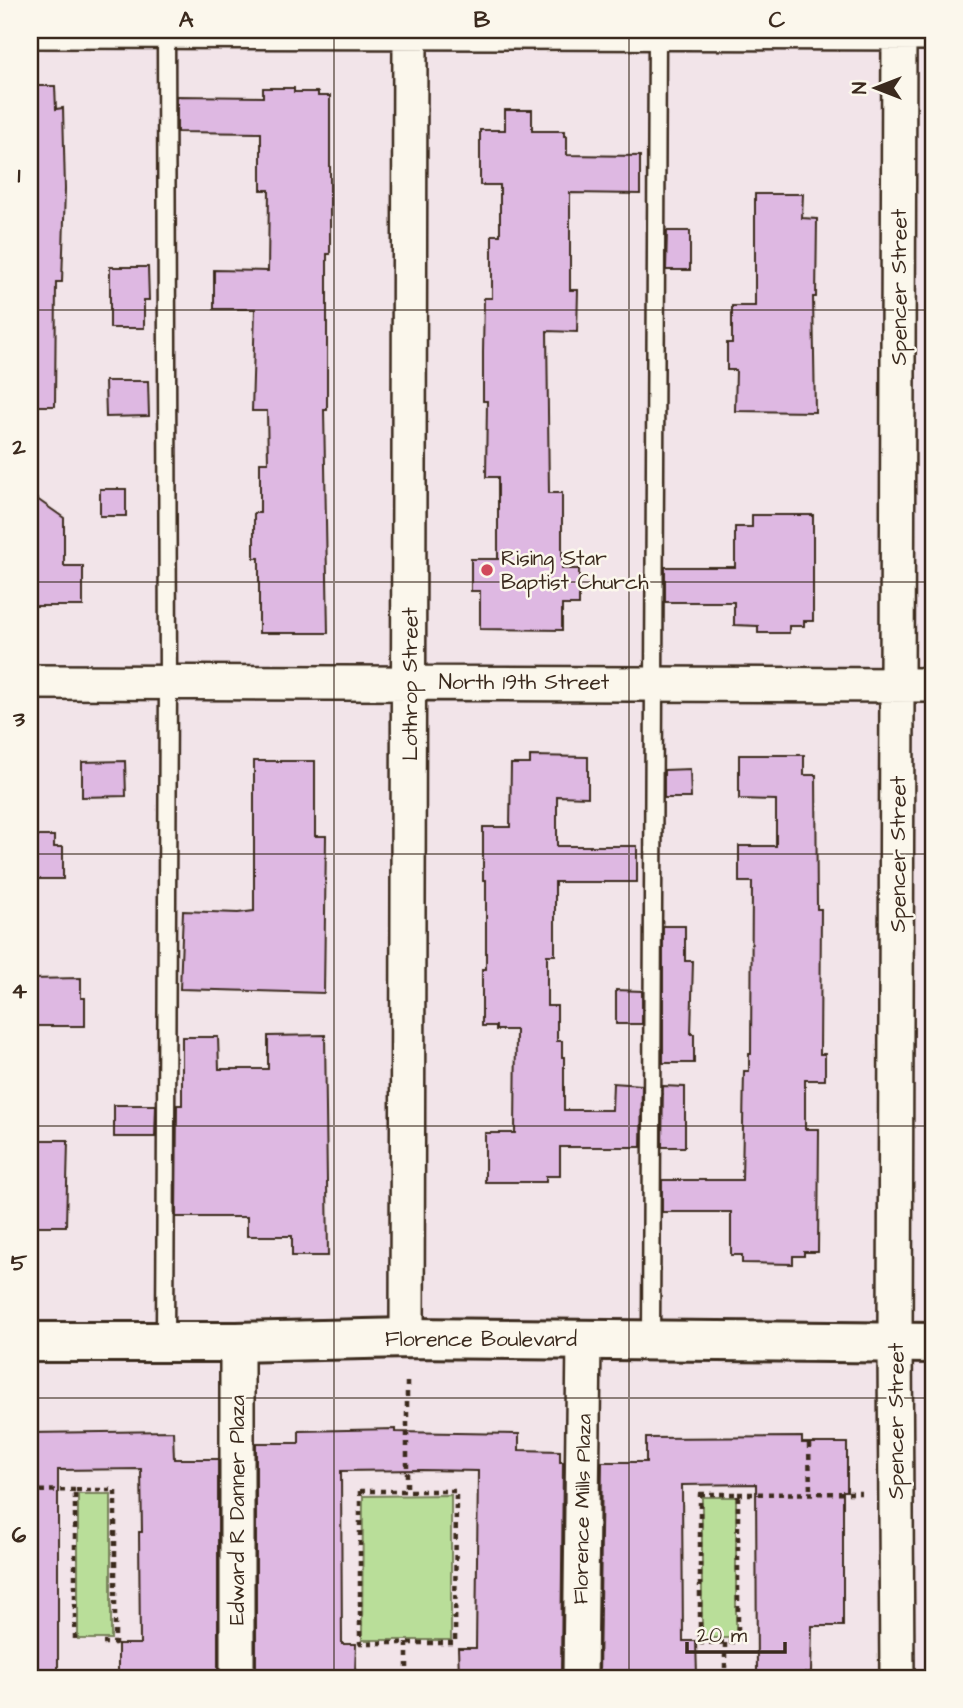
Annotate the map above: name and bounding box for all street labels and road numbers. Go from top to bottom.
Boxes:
street label: Spencer Street [885,208,915,365]
street label: Lothrop Street [396,607,426,761]
street label: North 19th Street [439,668,610,697]
street label: Spencer Street [884,775,914,932]
street label: Florence Boulevard [385,1325,577,1354]
street label: Spencer Street [882,1342,912,1499]
street label: Edward R Danner Plaza [223,1395,252,1625]
street label: Florence Mills Plaza [566,1413,599,1605]

